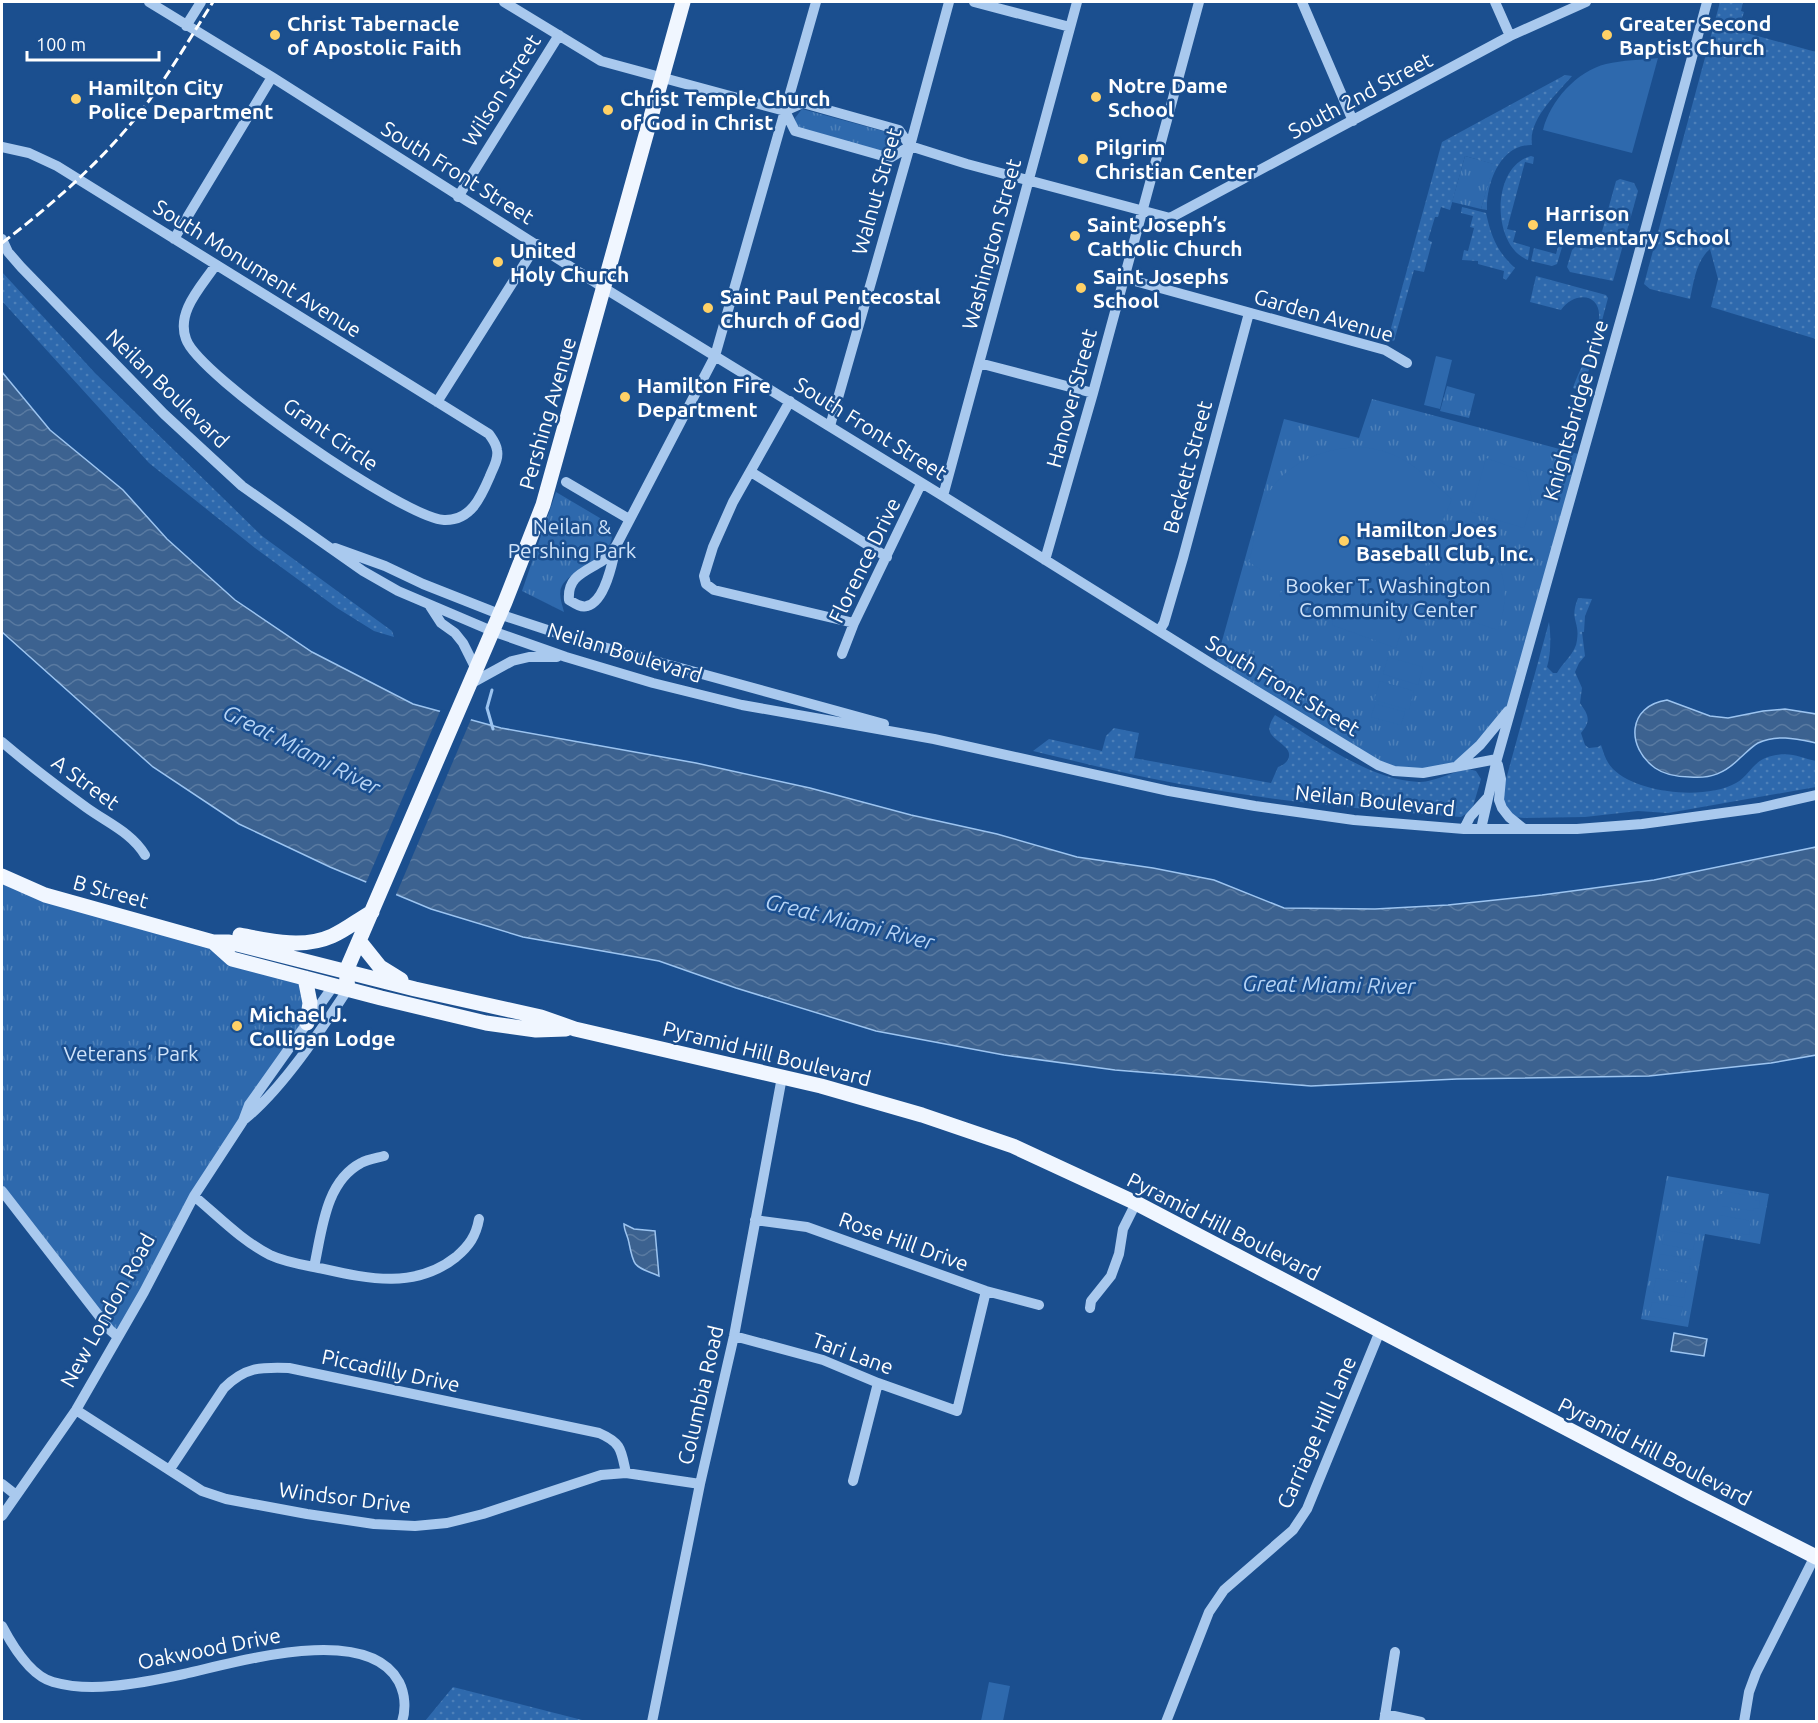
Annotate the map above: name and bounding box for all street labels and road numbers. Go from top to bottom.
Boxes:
street label: Wilson Street [457,30,545,150]
street label: South 2nd Street [1284,47,1436,143]
street label: South Front Street [377,115,539,229]
street label: Walnut Street [846,125,906,257]
street label: Washington Street [957,156,1025,332]
street label: South Monument Avenue [150,194,366,342]
street label: Garden Avenue [1251,284,1397,346]
street label: Knightsbridge Drive [1538,317,1612,503]
street label: Neilan Boulevard [102,324,234,452]
street label: Hanover Street [1041,326,1101,470]
street label: Pershing Avenue [514,334,580,492]
street label: South Front Street [790,371,952,485]
street label: Grant Circle [279,392,383,476]
street label: Beckett Street [1158,398,1216,536]
street label: Florence Drive [823,494,905,626]
street label: Neilan Boulevard [545,617,705,687]
street label: South Front Street [1202,630,1364,740]
street label: A Street [48,750,124,814]
street label: Neilan Boulevard [1294,780,1456,820]
street label: B Street [71,869,151,913]
street label: Pyramid Hill Boulevard [661,1016,873,1090]
street label: Pyramid Hill Boulevard [1123,1167,1325,1285]
street label: Rose Hill Drive [836,1206,972,1276]
street label: New London Road [55,1229,159,1391]
street label: Columbia Road [672,1323,728,1467]
street label: Tari Lane [809,1327,897,1379]
street label: Piccadilly Drive [320,1344,462,1396]
street label: Carriage Hill Lane [1272,1352,1360,1512]
street label: Pyramid Hill Boulevard [1554,1392,1756,1510]
street label: Windsor Drive [278,1477,412,1517]
street label: Oakwood Drive [135,1622,283,1674]

